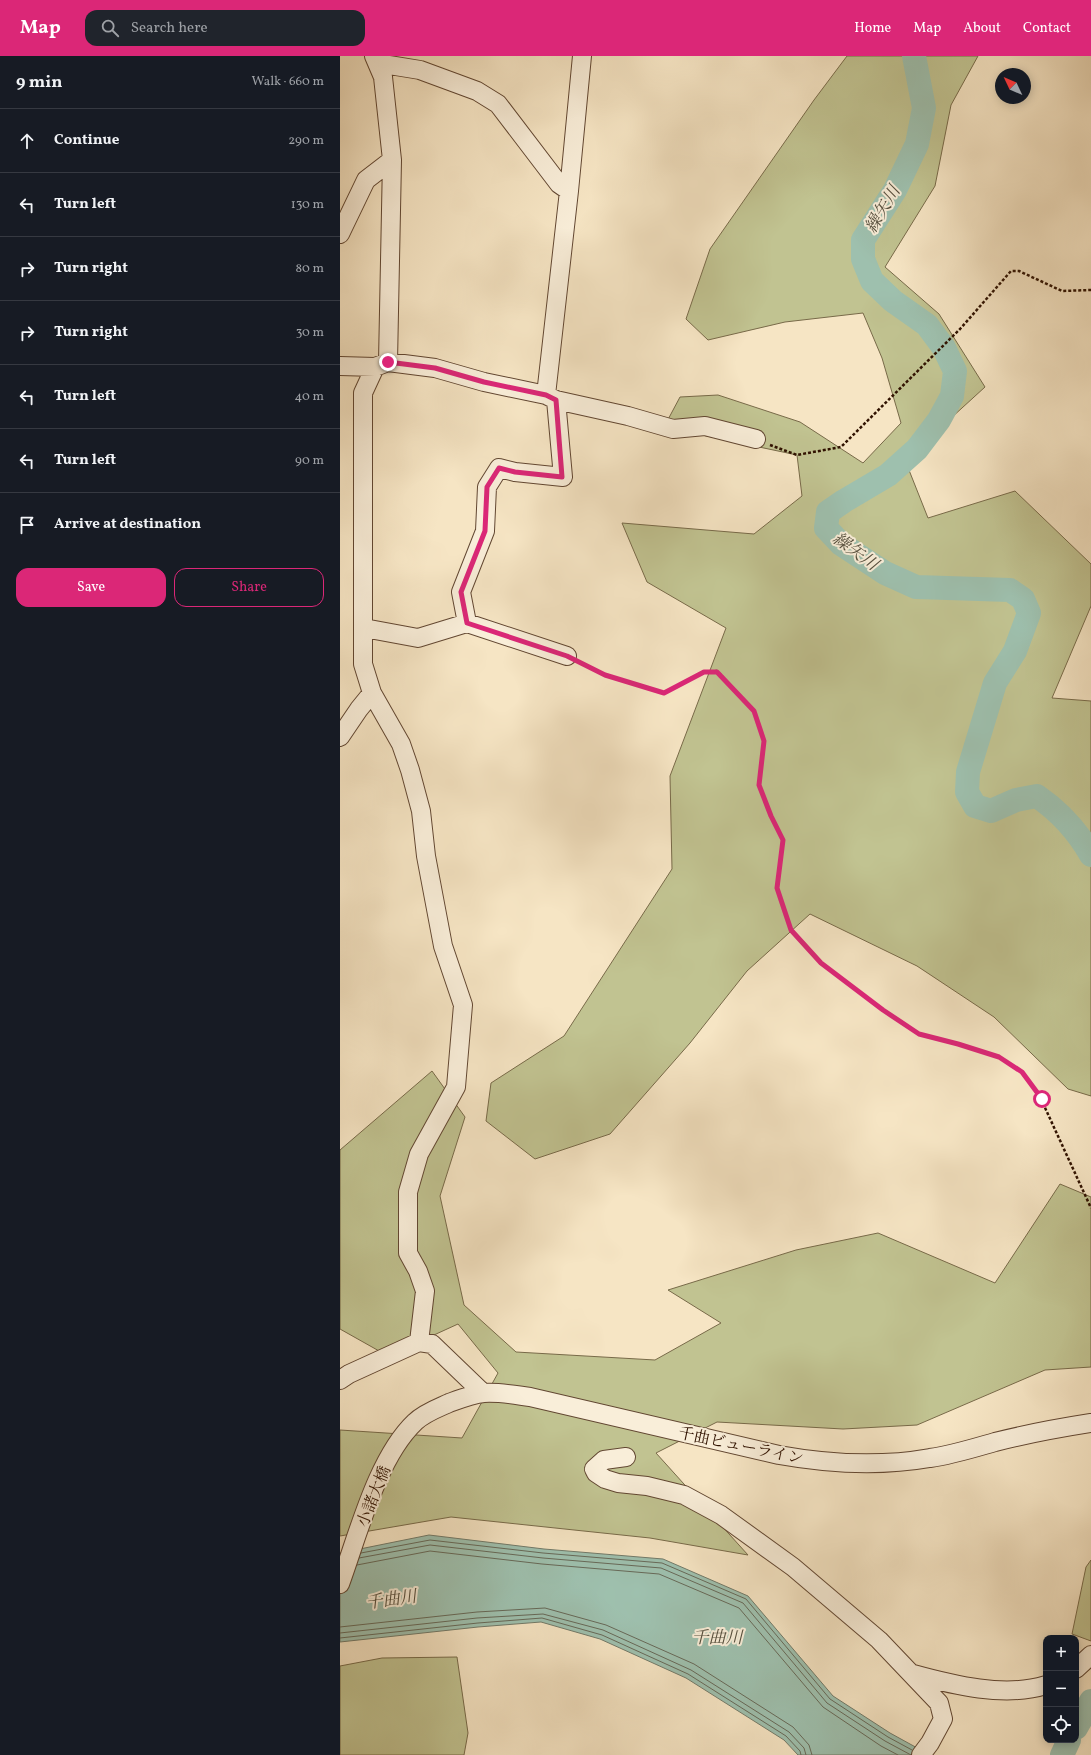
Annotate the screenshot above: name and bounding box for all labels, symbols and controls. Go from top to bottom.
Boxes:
search box [85,10,365,46]
text: Map [20,15,61,41]
icon: search [99,17,121,39]
text: Search here [131,18,208,39]
text: Home [854,19,891,38]
text: Map [913,19,941,38]
text: About [963,19,1001,38]
text: Contact [1023,19,1071,38]
north arrow [995,68,1031,104]
text: 9 min [16,71,62,94]
text: Walk · 660 m [252,73,324,91]
icon: ahead [16,130,38,152]
text: Continue [54,130,119,151]
text: 290 m [288,132,324,150]
water label: 繰矢川 [860,180,907,238]
icon: left [16,194,38,216]
text: Turn left [54,194,116,215]
text: 130 m [291,196,324,214]
icon: right [16,258,38,280]
text: Turn right [54,258,128,279]
text: 80 m [295,260,324,278]
icon: right [16,322,38,344]
text: Turn right [54,322,128,343]
text: 30 m [296,324,324,342]
route end [379,353,397,371]
icon: left [16,386,38,408]
text: Turn left [54,386,116,407]
text: 40 m [295,388,324,406]
icon: left [16,450,38,472]
text: Turn left [54,450,116,471]
text: 90 m [295,452,324,470]
icon: arrive [16,514,38,536]
text: Arrive at destination [54,514,201,535]
water label: 繰矢川 [828,528,884,578]
button: Save [16,568,166,607]
button: Share [174,568,324,607]
route start [1033,1090,1051,1108]
street label: 千曲ビューライン [676,1423,805,1471]
street label: 小諸大橋 [353,1463,397,1531]
water label: 千曲川 [364,1585,420,1615]
water label: 千曲川 [692,1627,744,1650]
map controls [1043,1635,1079,1743]
button: + [1043,1635,1079,1671]
button: − [1043,1671,1079,1707]
button: locate [1043,1707,1079,1743]

